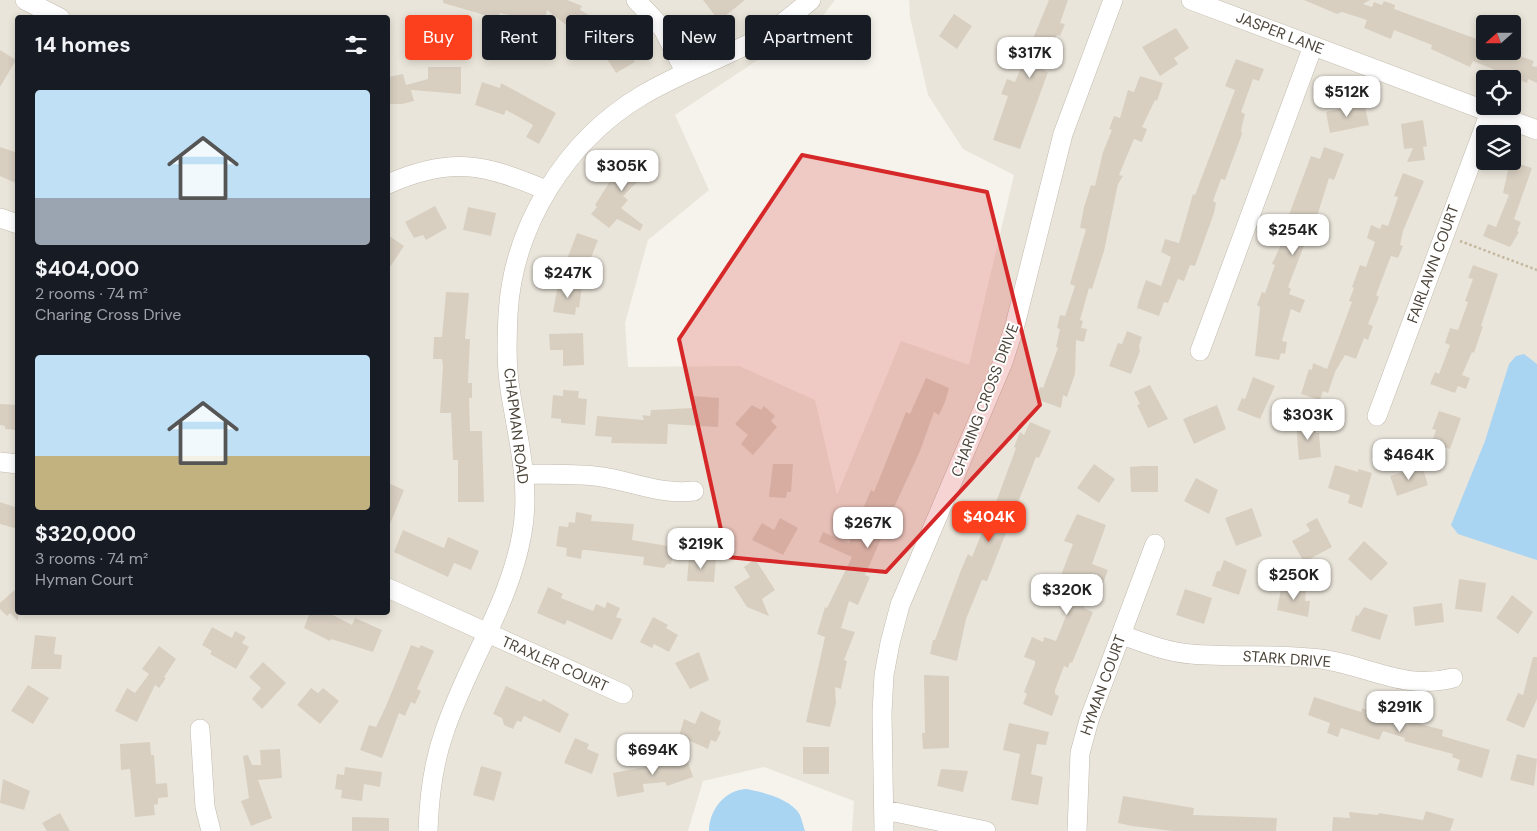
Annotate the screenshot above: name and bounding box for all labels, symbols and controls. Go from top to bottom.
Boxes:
street label: JASPER LANE [1233,7,1327,59]
chip: Buy [405,15,472,60]
chip: Rent [482,15,556,60]
chip: Filters [566,15,653,60]
chip: New [663,15,735,60]
chip: Apartment [745,15,871,60]
north arrow [1476,15,1521,60]
map controls [1476,15,1521,170]
text: 14 homes [35,31,131,59]
icon: filters [342,31,370,59]
pin: $317K [995,36,1065,79]
text: $317K [1008,42,1052,63]
button: locate [1476,70,1521,115]
pin: $512K [1312,76,1382,118]
text: $512K [1324,81,1370,102]
icon: home [158,123,248,213]
button: layers [1476,125,1521,170]
pin: $305K [587,150,657,192]
text: $305K [597,155,647,176]
street label: FAIRLAWN COURT [1402,202,1464,326]
pin: $254K [1258,214,1328,256]
text: $254K [1268,219,1318,240]
text: $404,000 [35,255,139,283]
pin: $247K [533,256,603,299]
text: $247K [544,262,592,283]
text: 2 rooms · 74 m² [35,283,148,304]
text: Charing Cross Drive [35,304,181,325]
street label: CHARING CROSS DRIVE [946,320,1024,480]
street label: CHAPMAN ROAD [499,367,533,485]
icon: home [158,388,248,478]
pin: $303K [1273,398,1343,441]
text: $303K [1283,404,1333,425]
pin: $464K [1374,438,1444,481]
text: $464K [1383,444,1435,465]
pin: $404K [954,500,1024,543]
pin: $267K [833,506,903,549]
text: $404K [963,506,1015,527]
text: $267K [844,512,892,533]
text: $320,000 [35,520,136,548]
pin: $219K [666,528,736,570]
text: $219K [678,533,724,554]
text: 3 rooms · 74 m² [35,548,148,569]
pin: $250K [1259,558,1329,601]
text: $250K [1269,564,1319,585]
text: Hyman Court [35,569,134,590]
pin: $320K [1032,574,1102,616]
text: $320K [1042,579,1092,600]
street label: TRAXLER COURT [498,631,612,697]
street label: HYMAN COURT [1076,632,1130,738]
street label: STARK DRIVE [1242,646,1332,672]
pin: $291K [1365,690,1435,733]
text: $291K [1377,696,1423,717]
pin: $694K [618,734,688,776]
text: $694K [628,739,678,760]

